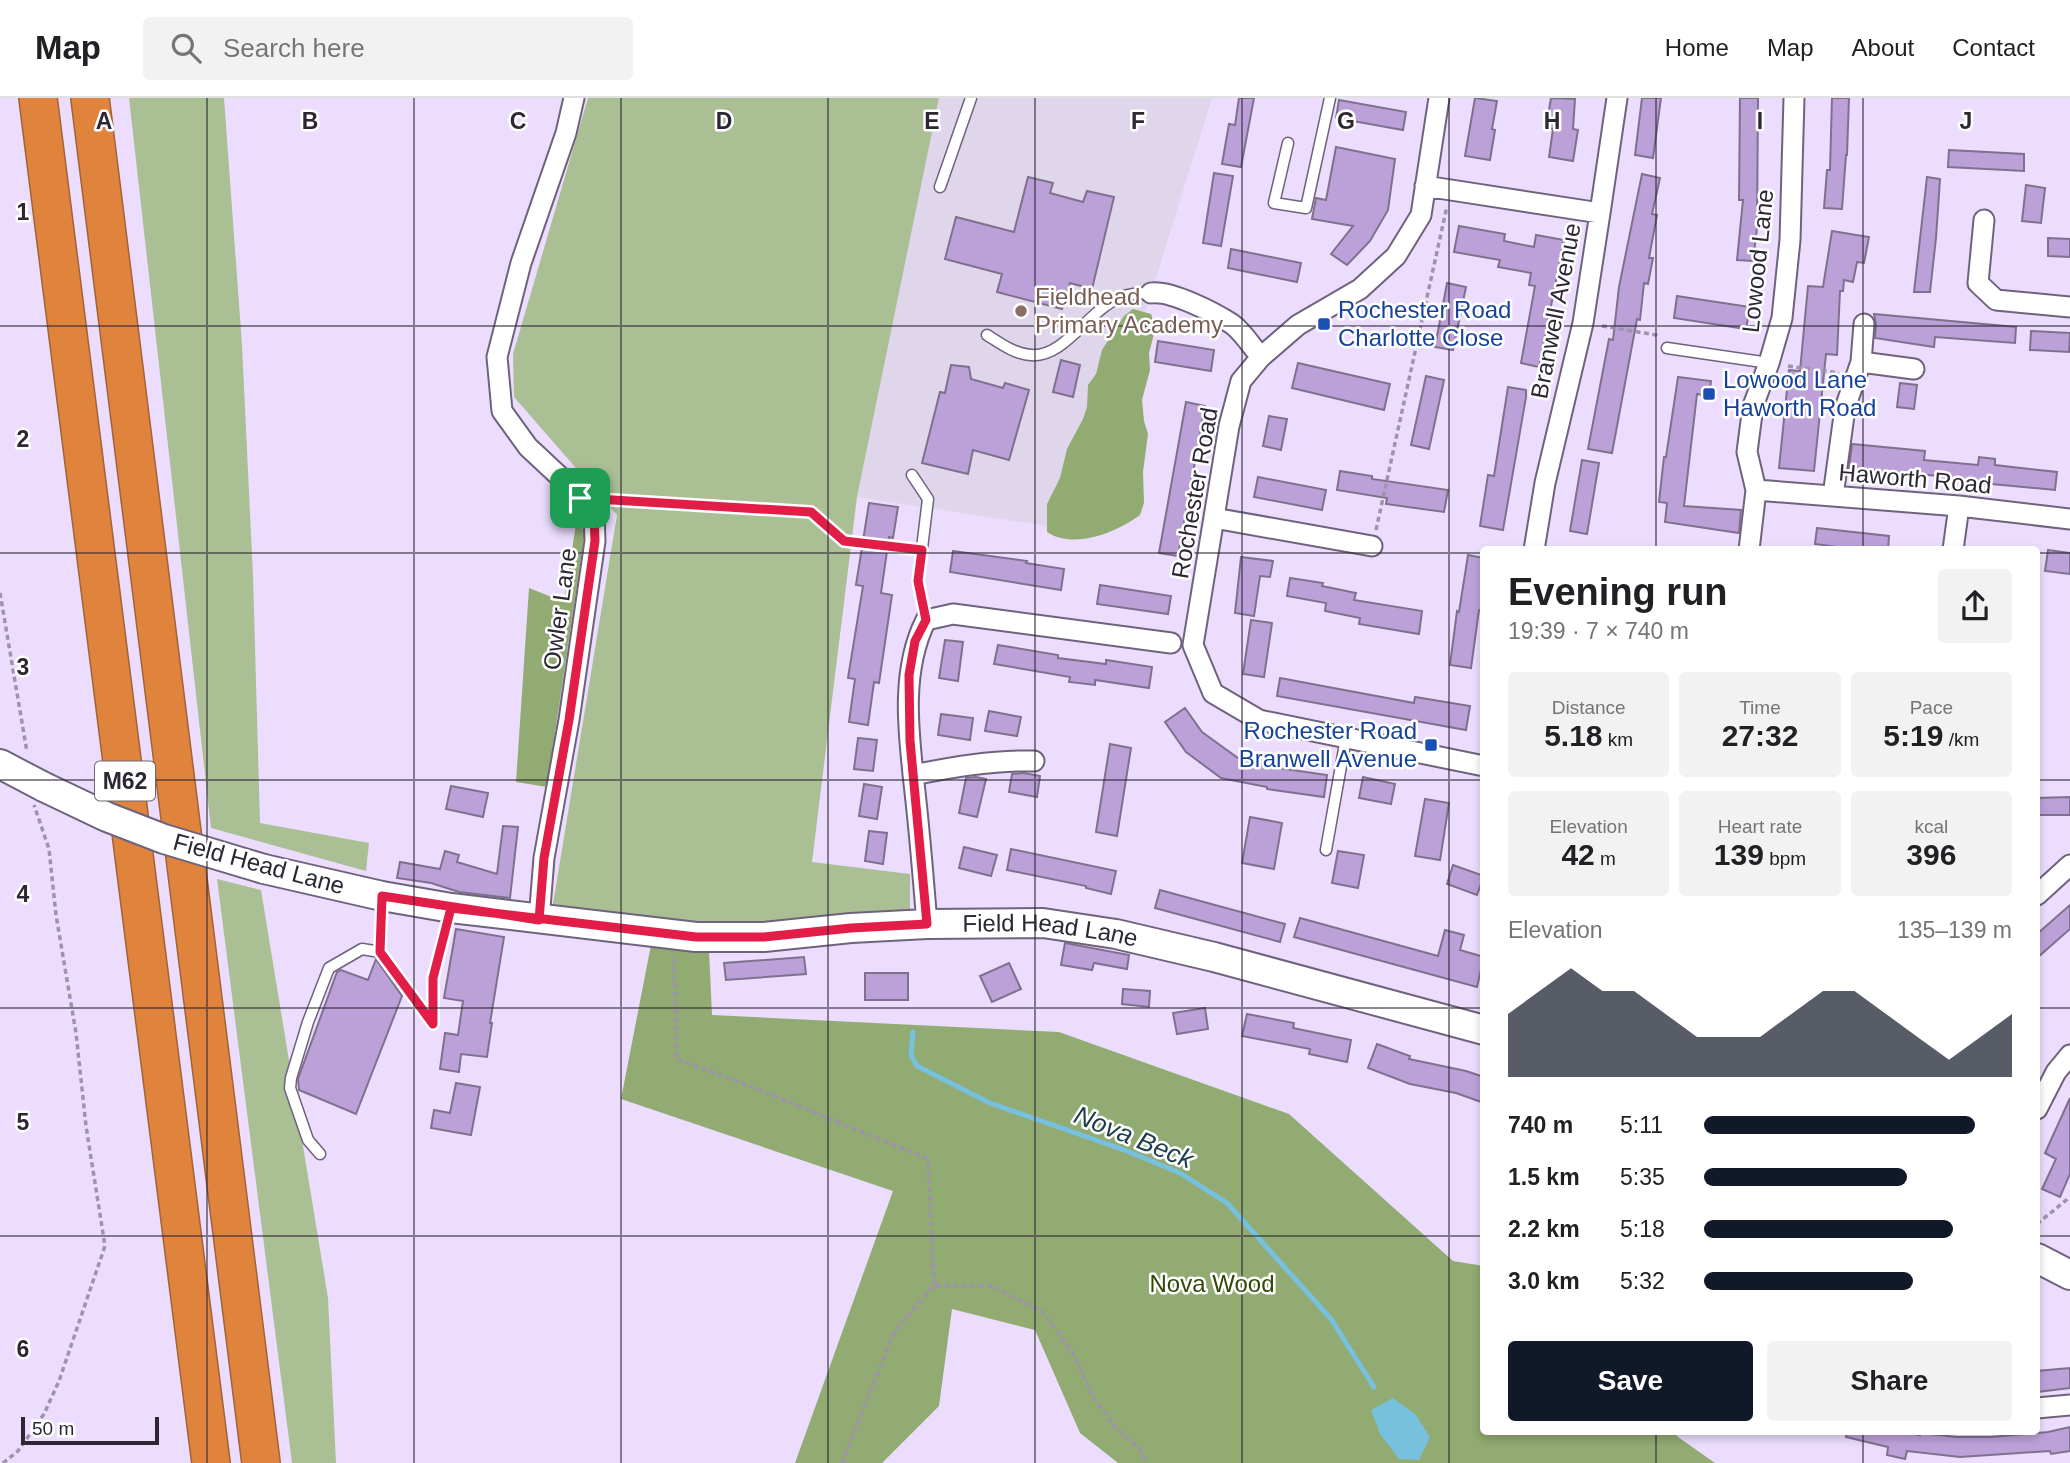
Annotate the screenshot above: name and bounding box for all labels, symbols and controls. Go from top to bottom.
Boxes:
search box [143,17,633,80]
text: Map [35,29,101,66]
icon: search [167,29,205,67]
text: Search here [223,33,365,63]
text: Home [1665,34,1729,61]
text: Map [1767,34,1814,61]
text: About [1852,34,1914,61]
text: Contact [1952,34,2035,61]
text: A [96,108,112,134]
text: B [302,108,318,134]
text: C [510,108,526,134]
text: D [716,108,732,134]
text: E [924,108,940,134]
text: F [1131,108,1145,134]
text: G [1337,108,1355,134]
text: H [1544,108,1560,134]
text: I [1757,108,1763,134]
text: J [1960,108,1972,134]
street label: Lowood Lane [1737,188,1778,334]
text: 1 [17,199,30,225]
street label: Branwell Avenue [1525,221,1586,401]
place label: Fieldhead Primary Academy [1035,283,1223,338]
place label: Rochester Road Charlotte Close [1338,296,1511,351]
marker: Fieldhead Primary Academy [1013,303,1029,319]
marker: Rochester Road Charlotte Close [1316,316,1332,332]
place label: Lowood Lane Haworth Road [1723,366,1876,421]
marker: Lowood Lane Haworth Road [1701,386,1717,402]
street label: Rochester Road [1166,405,1223,581]
text: 2 [17,426,29,452]
street label: Haworth Road [1837,458,1993,499]
pin [550,468,610,528]
icon: arrive [561,479,599,517]
street label: Owler Lane [538,546,581,672]
button: share [1938,569,2012,643]
text: Evening run [1508,571,1728,613]
text: 19:39 · 7 × 740 m [1508,618,1689,644]
text: 3 [17,654,29,680]
text: Distance [1552,697,1626,718]
text: Time [1739,697,1781,718]
text: Pace [1910,697,1953,718]
place label: Rochester Road Branwell Avenue [1239,717,1417,772]
text: 5.18 [1544,719,1603,752]
text: 27:32 [1722,719,1798,752]
text: 5:19 [1883,719,1943,752]
text: km [1603,729,1633,750]
text: /km [1943,729,1979,750]
marker: Rochester Road Branwell Avenue [1423,737,1439,753]
road number: M62 [95,762,155,800]
text: Elevation [1550,816,1628,837]
text: Heart rate [1718,816,1802,837]
text: kcal [1914,816,1948,837]
street label: Field Head Lane [171,828,348,899]
text: 42 [1561,838,1595,871]
text: 139 [1714,838,1764,871]
text: 396 [1906,838,1956,871]
text: m [1595,848,1616,869]
text: bpm [1764,848,1806,869]
text: 4 [17,881,30,907]
street label: Field Head Lane [962,908,1141,952]
text: Elevation [1508,917,1603,943]
text: 135–139 m [1897,917,2012,943]
water label: Nova Beck [1070,1100,1200,1175]
text: 5 [17,1109,30,1135]
text: 740 m [1508,1112,1573,1138]
text: 5:11 [1620,1112,1663,1138]
text: 1.5 km [1508,1164,1580,1190]
text: 5:35 [1620,1164,1665,1190]
text: 2.2 km [1508,1216,1580,1242]
text: 5:18 [1620,1216,1665,1242]
text: 3.0 km [1508,1268,1580,1294]
text: 5:32 [1620,1268,1665,1294]
park label: Nova Wood [1150,1270,1274,1297]
text: 6 [17,1336,29,1362]
button: Save [1508,1341,1753,1421]
button: Share [1767,1341,2012,1421]
scale bar [21,1414,159,1446]
text: 50 m [32,1418,74,1439]

